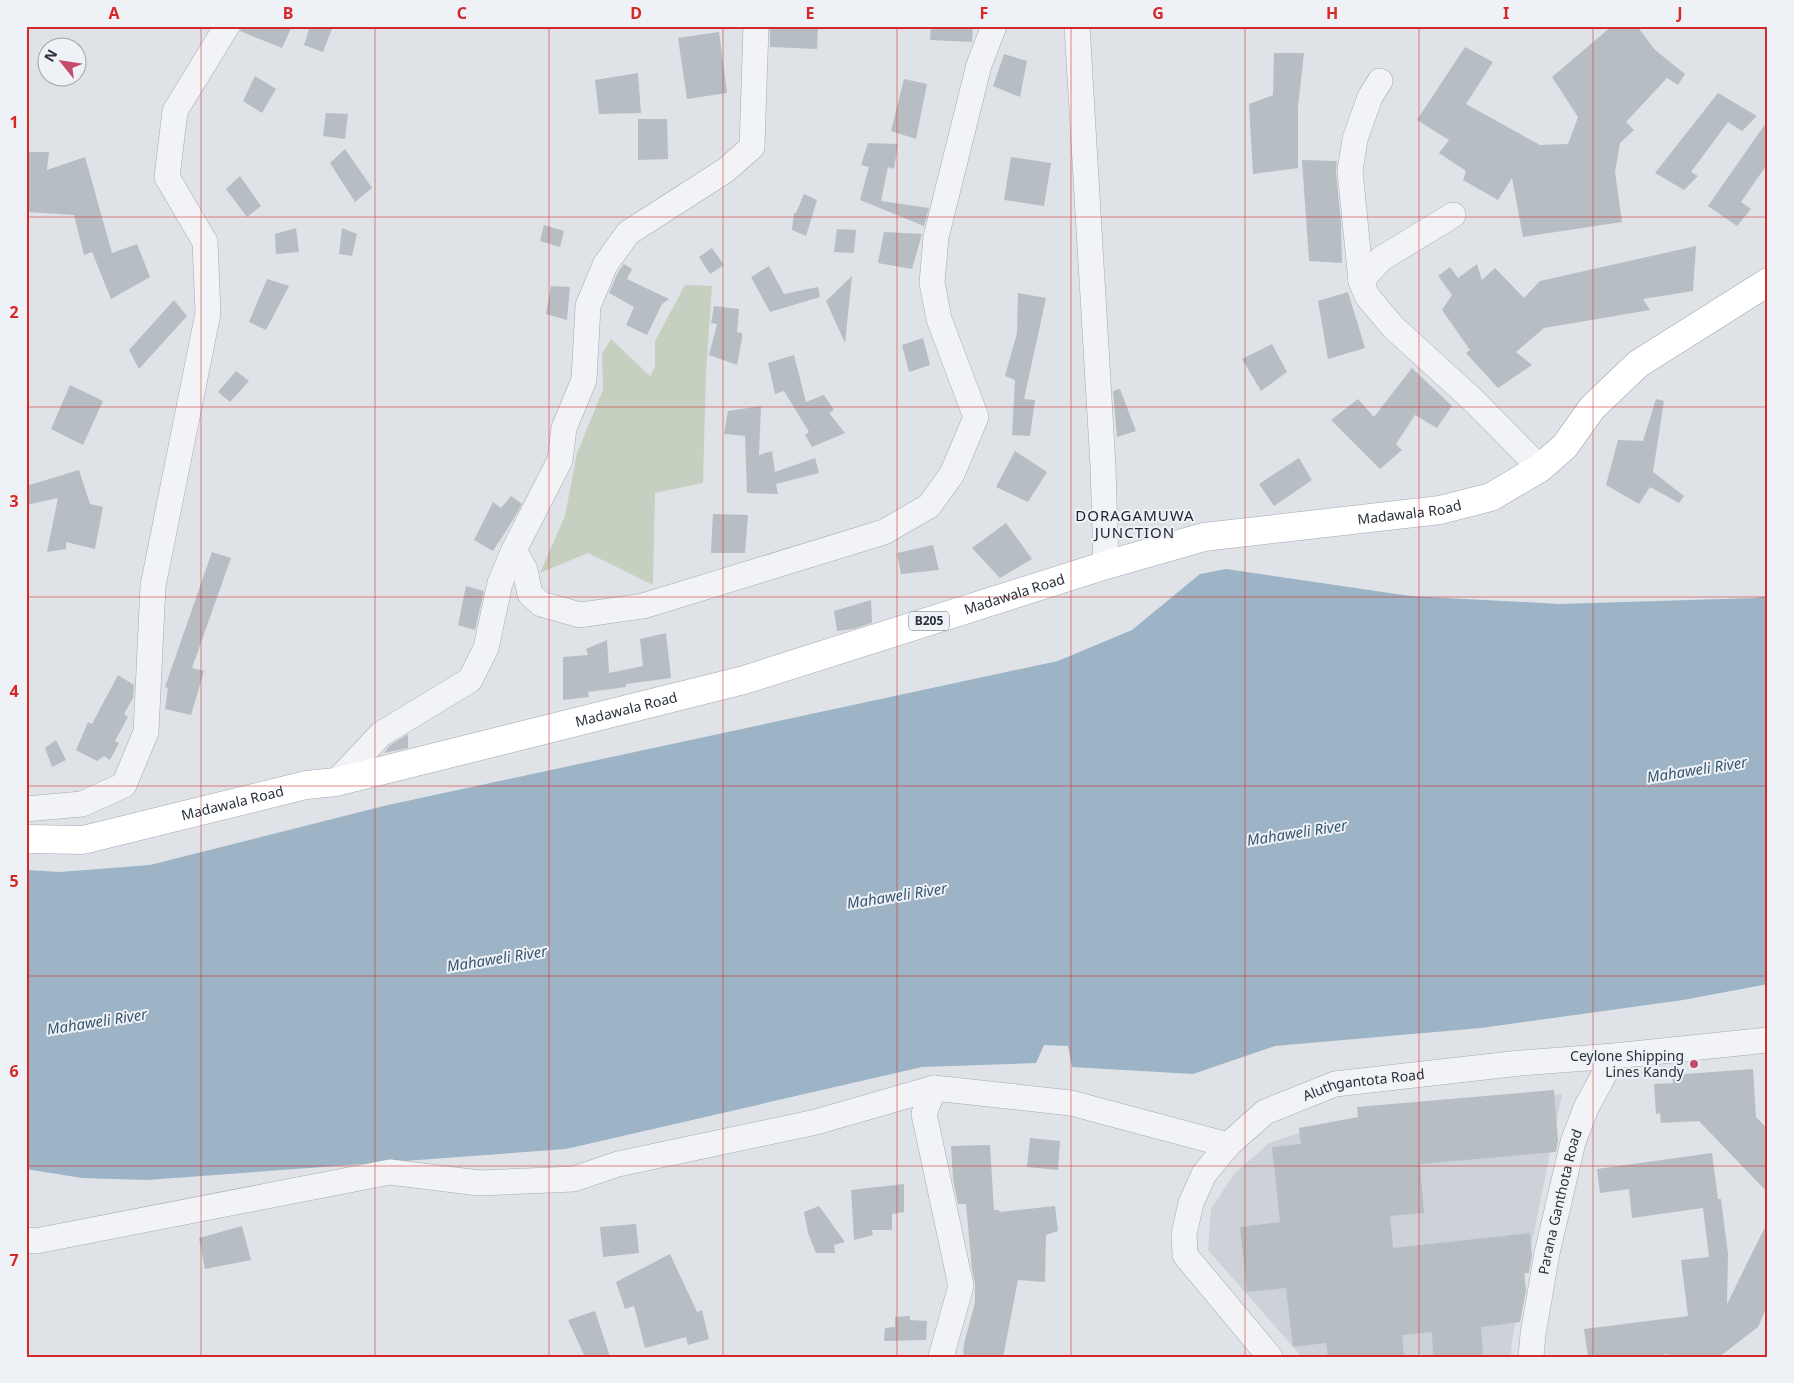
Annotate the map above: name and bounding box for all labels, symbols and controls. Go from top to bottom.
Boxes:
text: A [108,2,120,24]
text: B [283,2,293,24]
text: C [457,2,467,24]
text: D [630,2,642,24]
text: E [806,2,815,24]
text: F [980,2,988,24]
text: G [1152,2,1164,24]
text: H [1326,2,1338,24]
text: I [1503,2,1509,24]
text: J [1675,2,1683,24]
north arrow [38,38,88,88]
text: N [39,46,61,65]
text: 1 [9,111,19,133]
text: 2 [9,301,19,323]
text: 3 [9,490,19,512]
street label: Madawala Road [1356,495,1463,528]
district label: DORAGAMUWA JUNCTION [1075,505,1195,542]
street label: Madawala Road [961,569,1067,619]
road number: B205 [909,612,949,630]
text: 4 [9,680,19,702]
street label: Madawala Road [573,687,679,731]
water label: Mahaweli River [1645,751,1749,787]
street label: Madawala Road [179,781,286,824]
water label: Mahaweli River [1245,814,1349,850]
text: 5 [9,870,19,892]
water label: Mahaweli River [845,877,949,913]
water label: Mahaweli River [445,940,549,976]
water label: Mahaweli River [45,1003,149,1039]
place label: Ceylone Shipping Lines Kandy [1570,1046,1685,1081]
marker: Ceylone Shipping Lines Kandy [1688,1058,1700,1070]
text: 6 [9,1060,19,1082]
street label: Aluthgantota Road [1300,1064,1425,1105]
street label: Parana Ganthota Road [1533,1126,1586,1276]
text: 7 [9,1249,19,1271]

